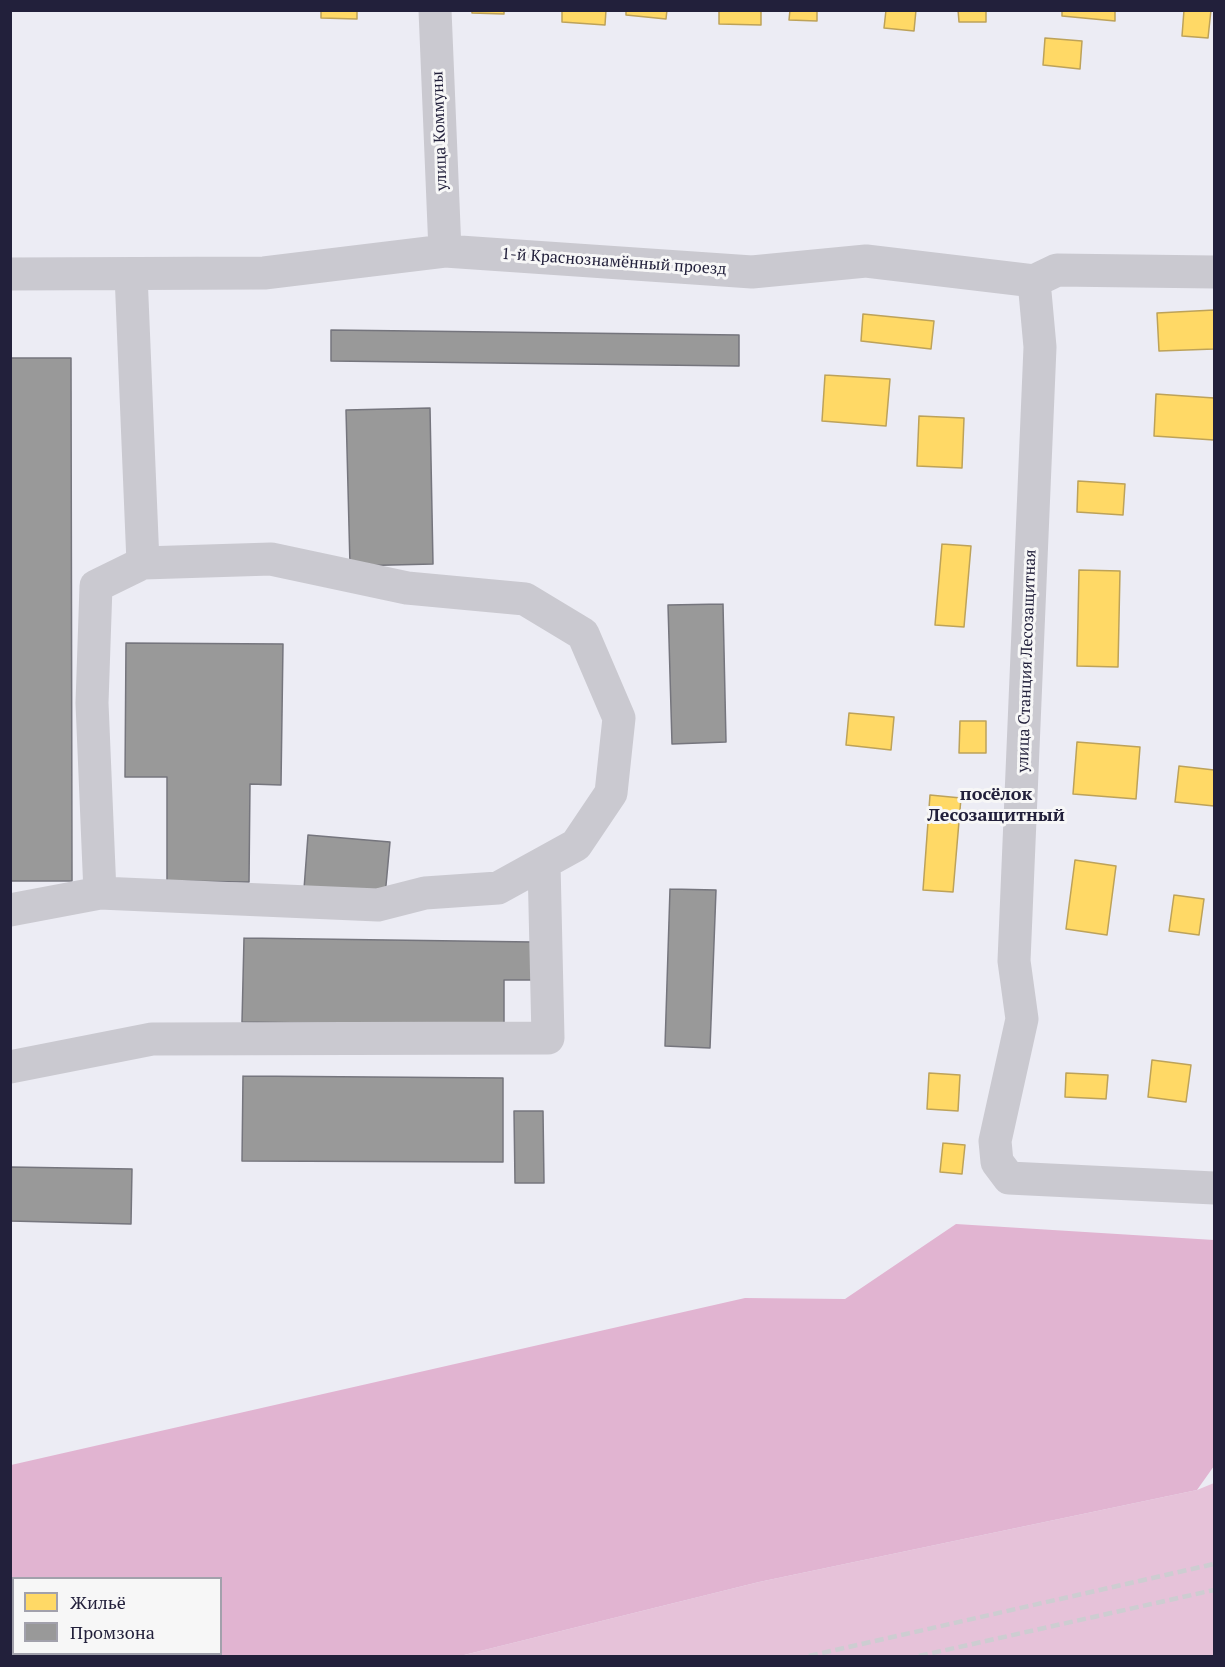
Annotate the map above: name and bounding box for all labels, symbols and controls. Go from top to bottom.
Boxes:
street label: улица Коммуны [428,71,452,191]
street label: 1-й Краснознамённый проезд [501,245,727,279]
street label: улица Станция Лесозащитная [1014,549,1040,773]
district label: посёлок Лесозащитный [927,784,1065,826]
legend [12,1577,222,1655]
text: Жильё [70,1590,126,1614]
text: Промзона [70,1620,155,1644]

